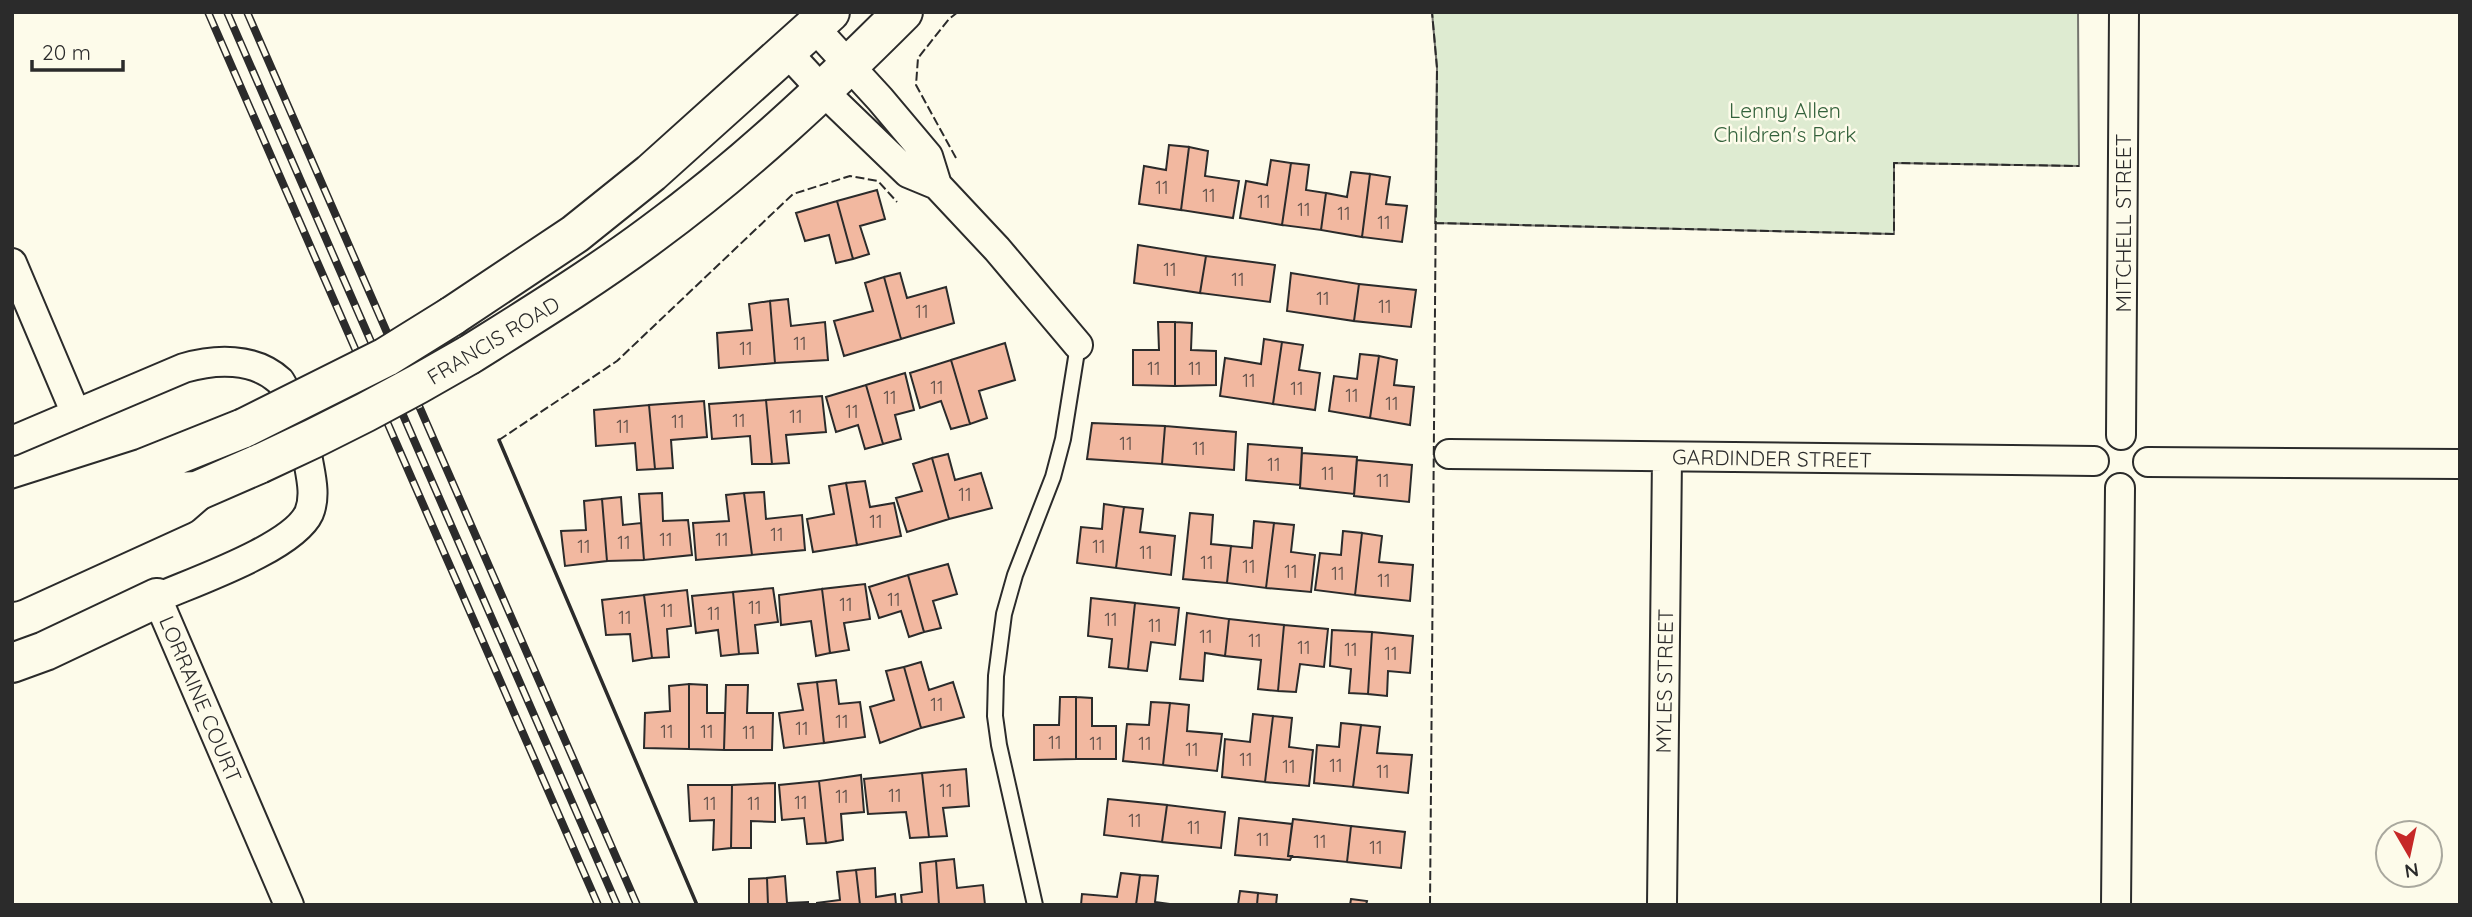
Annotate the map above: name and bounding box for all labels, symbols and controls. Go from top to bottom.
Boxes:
scale bar [32,28,122,72]
text: 20 m [42,39,91,65]
park label: Lenny Allen Children's Park [1713,97,1857,147]
street label: MITCHELL STREET [2110,134,2136,312]
house number: 11 [1155,176,1169,199]
house number: 11 [1202,184,1216,207]
house number: 11 [1257,190,1271,213]
house number: 11 [1297,198,1311,221]
house number: 11 [1337,202,1351,225]
house number: 11 [1377,211,1391,234]
house number: 11 [1163,258,1177,281]
house number: 11 [1231,268,1245,291]
house number: 11 [1316,287,1330,310]
street label: FRANCIS ROAD [422,290,564,390]
house number: 11 [1378,295,1392,318]
house number: 11 [915,300,929,323]
house number: 11 [793,332,807,355]
house number: 11 [739,337,753,360]
house number: 11 [1147,357,1161,380]
house number: 11 [1188,357,1202,380]
house number: 11 [1242,369,1256,392]
house number: 11 [930,376,944,399]
house number: 11 [1290,377,1304,400]
house number: 11 [1345,384,1359,407]
house number: 11 [883,386,897,409]
house number: 11 [1385,392,1399,415]
house number: 11 [845,400,859,423]
house number: 11 [789,405,803,428]
house number: 11 [732,409,746,432]
house number: 11 [671,410,685,433]
house number: 11 [616,415,630,438]
house number: 11 [1119,432,1133,455]
house number: 11 [1192,437,1206,460]
street label: GARDINDER STREET [1672,443,1872,473]
house number: 11 [1267,453,1281,476]
house number: 11 [1321,462,1335,485]
house number: 11 [1376,469,1390,492]
house number: 11 [958,483,972,506]
house number: 11 [869,510,883,533]
house number: 11 [770,523,784,546]
house number: 11 [659,528,673,551]
house number: 11 [715,528,729,551]
house number: 11 [617,531,631,554]
house number: 11 [577,535,591,558]
house number: 11 [1092,535,1106,558]
house number: 11 [1139,541,1153,564]
house number: 11 [1200,551,1214,574]
house number: 11 [1242,555,1256,578]
house number: 11 [1284,560,1298,583]
house number: 11 [1331,562,1345,585]
house number: 11 [1377,569,1391,592]
house number: 11 [887,588,901,611]
house number: 11 [839,593,853,616]
house number: 11 [748,596,762,619]
house number: 11 [660,599,674,622]
house number: 11 [707,602,721,625]
house number: 11 [618,606,632,629]
house number: 11 [1104,608,1118,631]
street label: MYLES STREET [1650,608,1678,754]
street label: LORRAINE COURT [154,612,248,786]
house number: 11 [1148,614,1162,637]
house number: 11 [1199,625,1213,648]
house number: 11 [1248,629,1262,652]
house number: 11 [1297,636,1311,659]
house number: 11 [1344,638,1358,661]
house number: 11 [1384,642,1398,665]
house number: 11 [930,693,944,716]
house number: 11 [835,710,849,733]
house number: 11 [795,717,809,740]
house number: 11 [660,720,674,743]
house number: 11 [700,720,714,743]
house number: 11 [742,721,756,744]
house number: 11 [1048,731,1062,754]
house number: 11 [1089,732,1103,755]
house number: 11 [1138,732,1152,755]
house number: 11 [1185,738,1199,761]
house number: 11 [1239,748,1253,771]
house number: 11 [1329,754,1343,777]
house number: 11 [1282,755,1296,778]
house number: 11 [1376,760,1390,783]
house number: 11 [939,779,953,802]
house number: 11 [888,784,902,807]
house number: 11 [835,785,849,808]
house number: 11 [794,791,808,814]
house number: 11 [703,792,717,815]
house number: 11 [747,792,761,815]
house number: 11 [1128,809,1142,832]
house number: 11 [1187,816,1201,839]
north arrow [2374,819,2444,889]
house number: 11 [1256,828,1270,851]
house number: 11 [1313,830,1327,853]
house number: 11 [1369,836,1383,859]
text: N [2403,858,2420,884]

